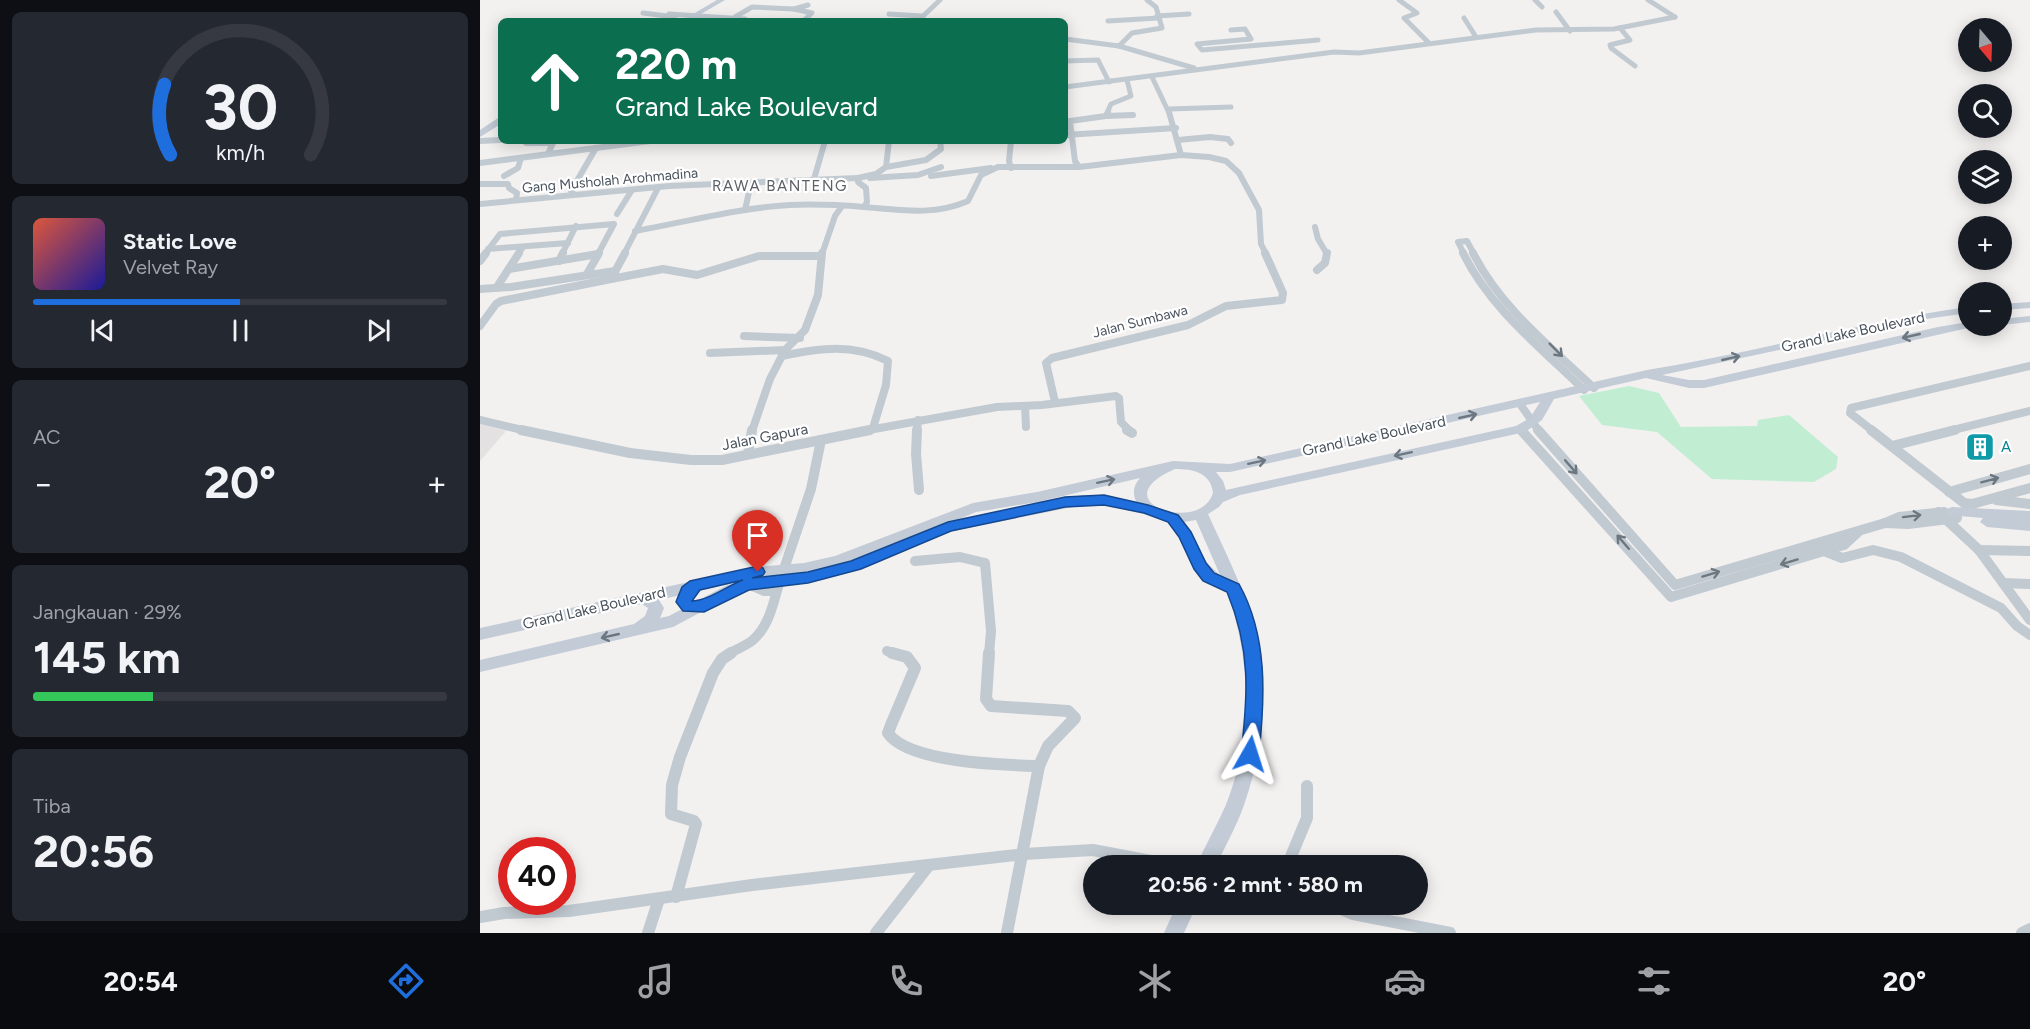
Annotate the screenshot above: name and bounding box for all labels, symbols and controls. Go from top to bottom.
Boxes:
north arrow [1958,18,2012,72]
map controls [1958,18,2012,336]
text: 220 m [615,39,737,90]
icon: ahead [516,42,594,120]
text: 30 [202,70,278,145]
button: search [1958,84,2012,138]
text: Grand Lake Boulevard [615,90,878,123]
text: km/h [216,140,264,165]
button: layers [1958,150,2012,204]
street label: Gang Musholah Arohmadina [521,164,699,197]
district label: RAWA BANTENG [712,177,848,195]
button: + [1958,216,2012,270]
text: Static Love [123,228,237,255]
text: Velvet Ray [123,255,218,279]
button: − [1958,282,2012,336]
street label: Jalan Sumbawa [1091,301,1189,342]
street label: Grand Lake Boulevard [1780,308,1926,356]
icon: previous [86,314,119,347]
icon: pause [224,314,257,347]
icon: next [362,314,395,347]
one-way arrow [1901,331,1921,342]
one-way arrow [1549,342,1564,357]
one-way arrow [1721,352,1740,364]
one-way arrow [1458,409,1477,421]
street label: Grand Lake Boulevard [1301,412,1447,460]
street label: Jalan Gapura [720,420,810,454]
text: AC [33,425,61,449]
building icon: A [1964,431,1996,463]
place label: A [2001,438,2011,456]
one-way arrow [1394,449,1413,461]
text: 20° [204,455,276,509]
one-way arrow [1247,456,1267,467]
one-way arrow [1564,459,1578,474]
text: − [33,464,54,503]
text: + [426,464,447,503]
one-way arrow [1980,474,1999,486]
one-way arrow [1096,475,1115,487]
pin [732,510,783,572]
one-way arrow [1902,510,1922,521]
icon: arrive [741,519,774,552]
one-way arrow [1617,535,1631,551]
one-way arrow [1779,557,1798,568]
one-way arrow [1701,568,1720,579]
street label: Grand Lake Boulevard [521,583,667,633]
text: Jangkauan · 29% [33,600,182,624]
text: 145 km [33,630,181,684]
one-way arrow [601,631,620,643]
position arrow [1218,722,1282,786]
text: Tiba [33,794,71,818]
text: 20:56 [33,824,154,878]
speed limit sign: 40 [498,837,576,915]
text: 20:56 · 2 mnt · 580 m [1148,871,1363,898]
icon: directions [385,960,427,1002]
icon: music [635,960,677,1002]
icon: phone [885,960,927,1002]
icon: climate [1134,960,1176,1002]
icon: car [1384,960,1426,1002]
icon: filters [1633,960,1675,1002]
text: 20:54 [104,965,178,998]
text: 20° [1883,965,1926,998]

